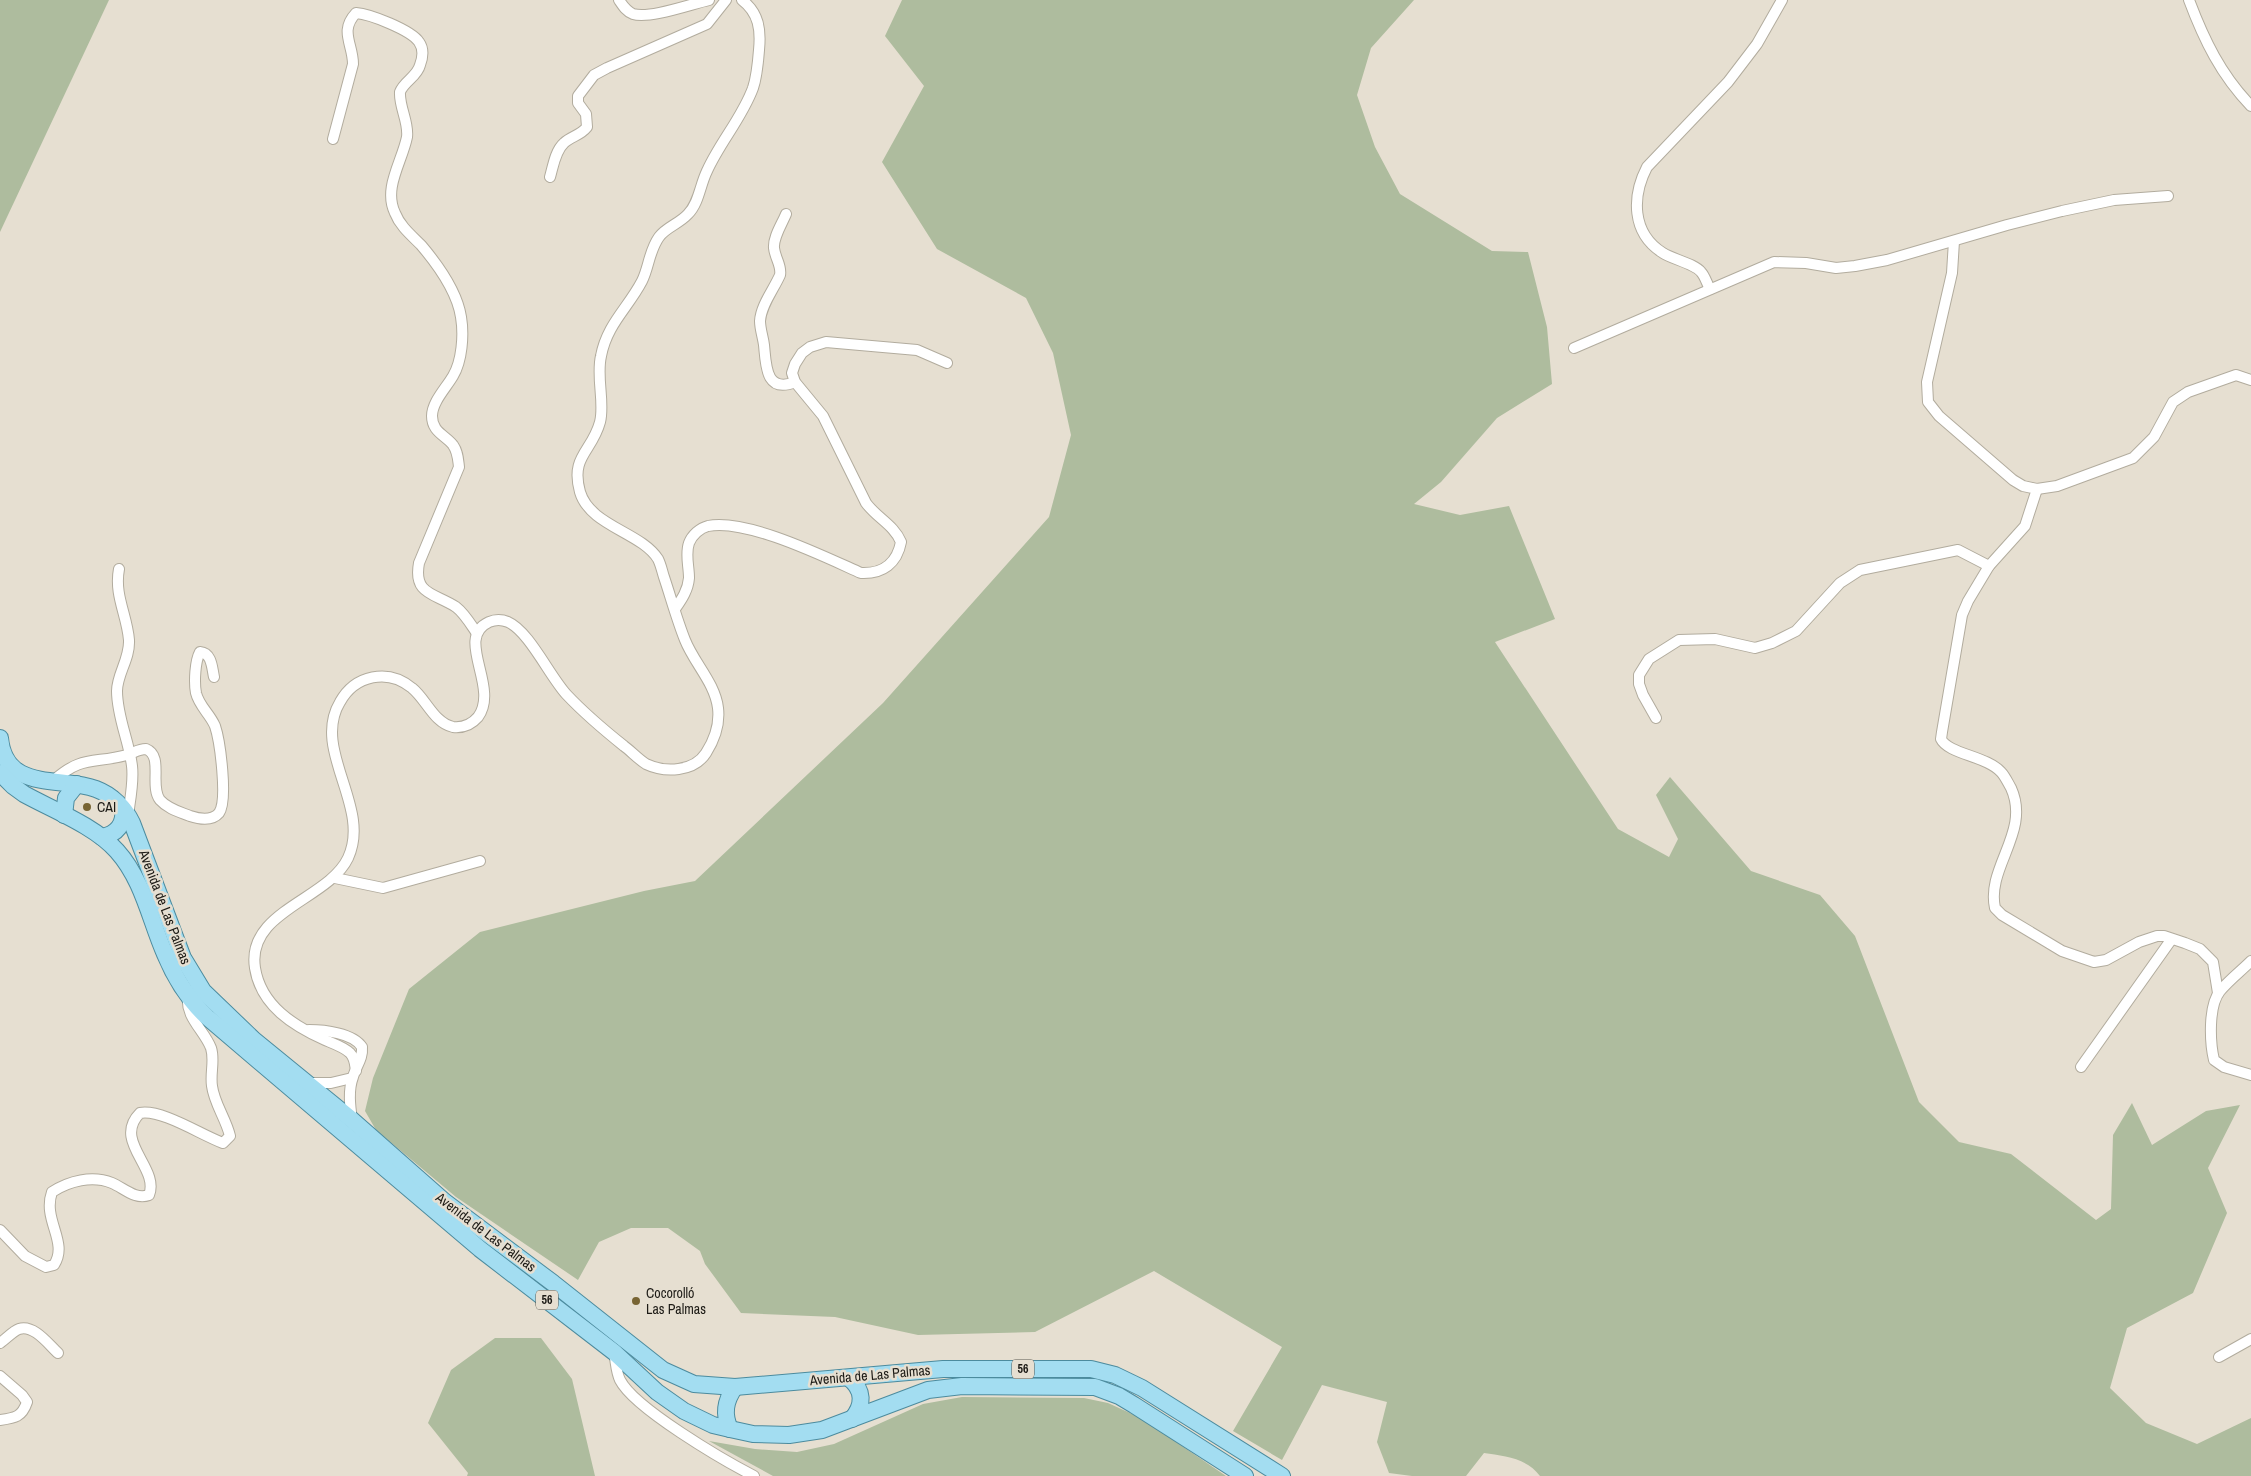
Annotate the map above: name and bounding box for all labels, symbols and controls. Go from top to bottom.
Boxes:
place label: CAI [97,798,116,816]
marker: CAI [81,801,93,813]
street label: Avenida de Las Palmas [135,846,195,967]
street label: Avenida de Las Palmas [431,1188,540,1276]
place label: Cocorolló Las Palmas [646,1284,706,1318]
road number: 56 [536,1290,558,1310]
marker: Cocorolló Las Palmas [630,1295,642,1307]
road number: 56 [1012,1360,1034,1378]
street label: Avenida de Las Palmas [808,1361,931,1389]

